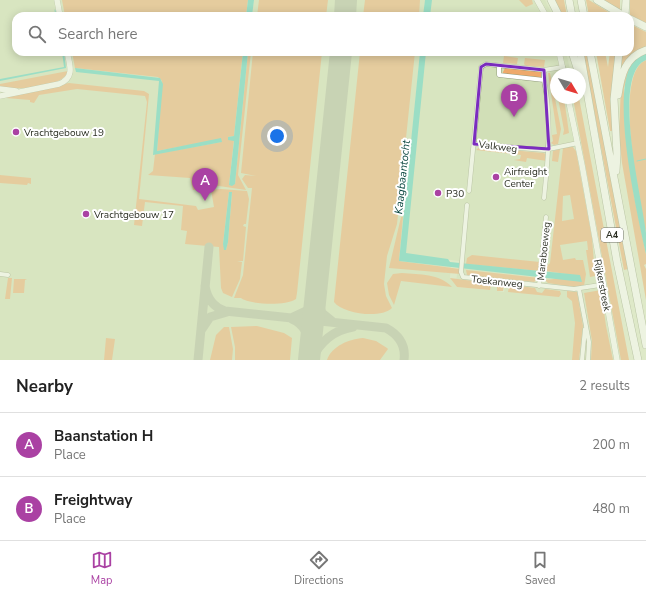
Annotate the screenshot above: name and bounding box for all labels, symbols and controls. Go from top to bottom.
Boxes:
search box [12,12,634,56]
icon: search [26,23,48,45]
text: Search here [58,24,138,44]
north arrow [550,68,586,104]
pin: B [501,84,527,117]
place label: Vrachtgebouw 19 [23,126,104,140]
your location [267,126,287,146]
marker: Vrachtgebouw 19 [11,127,21,137]
water label: Kaagbaantocht [391,138,414,215]
street label: Valkweg [477,138,518,156]
place label: Airfreight Center [504,165,547,191]
pin: A [192,168,218,201]
marker: Airfreight Center [491,172,501,182]
place label: P30 [446,187,464,201]
marker: P30 [433,188,443,198]
place label: Vrachtgebouw 17 [93,208,174,222]
marker: Vrachtgebouw 17 [81,209,91,219]
street label: Maraboeweg [534,221,554,281]
road number: A4 [601,228,623,242]
street label: Rijkerstreek [590,258,614,313]
street label: Toekanweg [471,272,523,292]
text: Nearby [16,375,73,398]
text: 2 results [579,377,630,395]
text: Baanstation H [54,426,153,446]
text: A [24,436,34,454]
text: 200 m [592,436,630,454]
text: Place [54,446,86,464]
text: Freightway [54,490,132,510]
text: B [25,500,33,518]
text: 480 m [592,500,630,518]
text: Place [54,510,86,528]
tab: Map [91,549,113,588]
tab: Directions [294,549,344,588]
tab: Saved [525,549,555,588]

